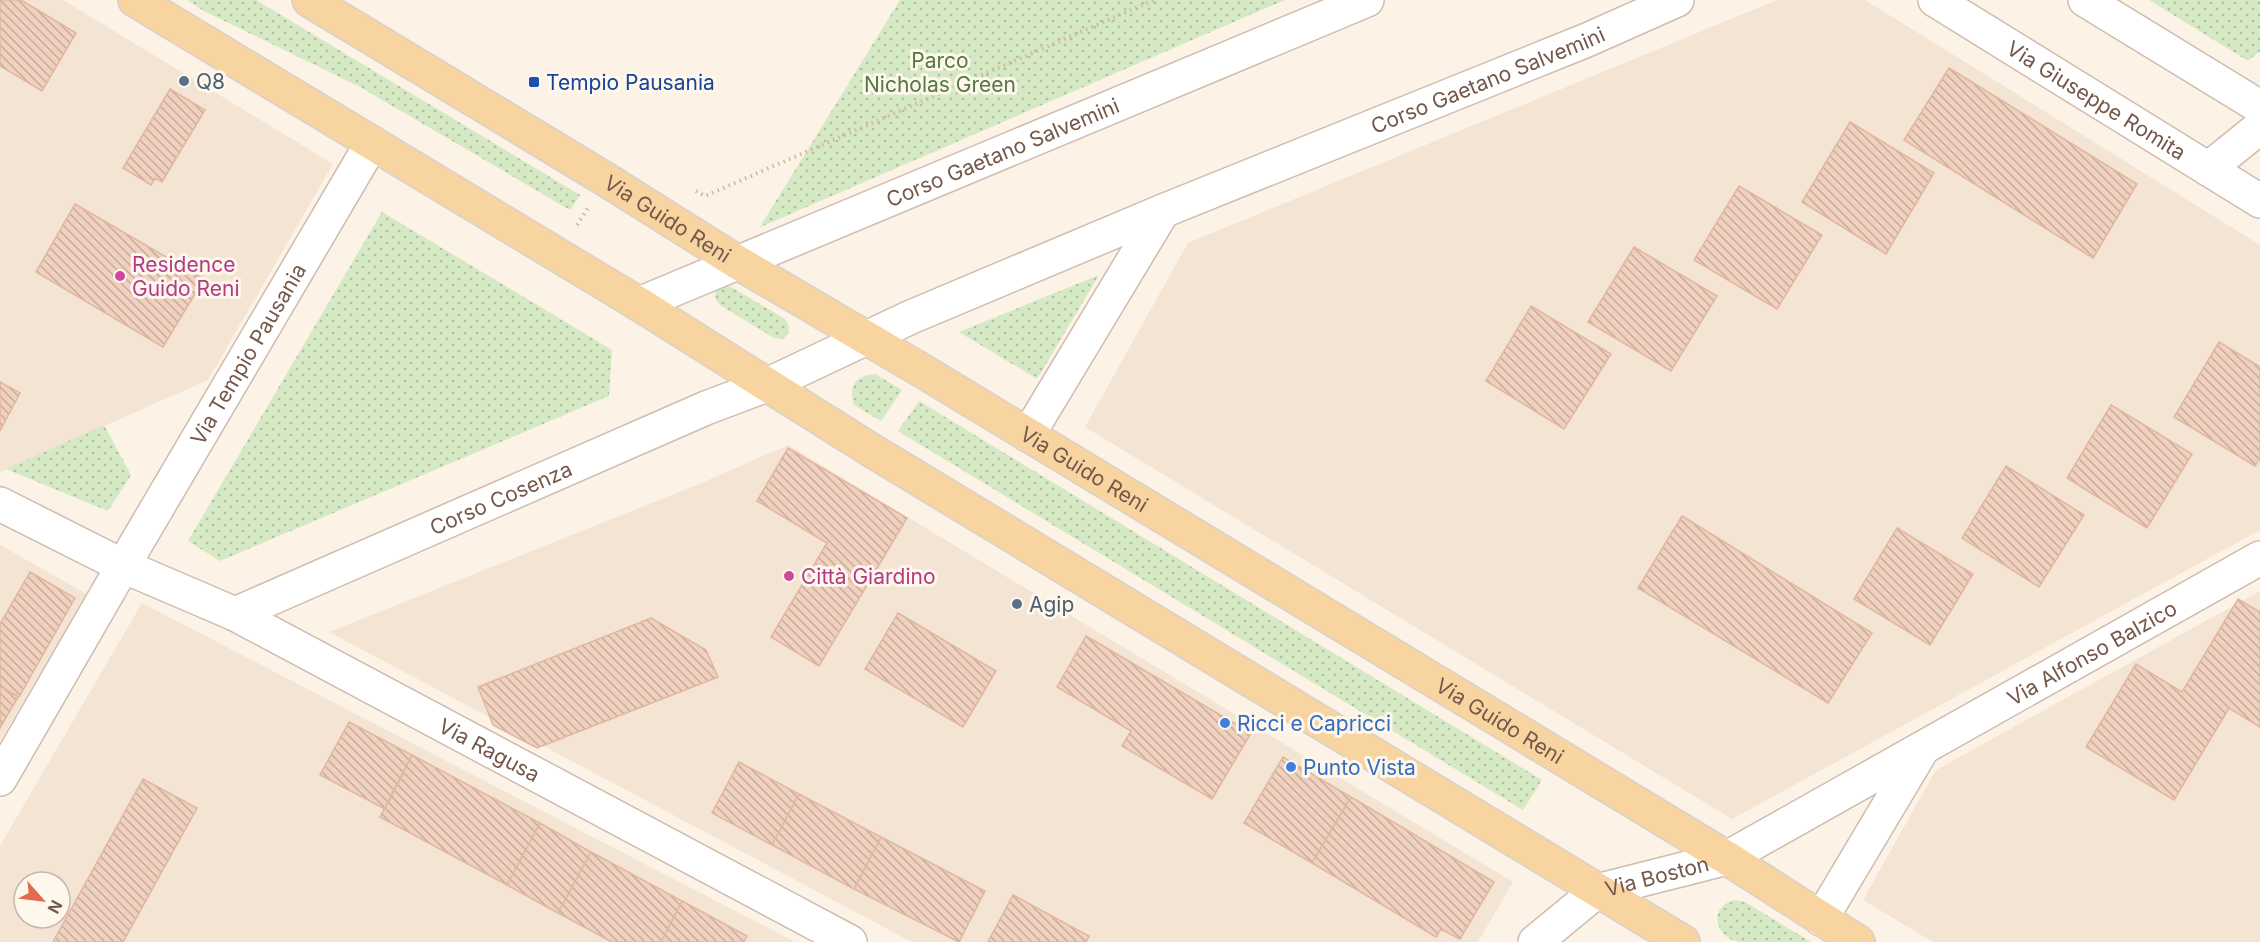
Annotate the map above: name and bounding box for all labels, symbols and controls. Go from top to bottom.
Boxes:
street label: Corso Gaetano Salvemini [1367,21,1608,138]
street label: Via Giuseppe Romita [2003,35,2191,165]
park label: Parco Nicholas Green [864,48,1016,97]
place label: Q8 [196,69,225,94]
place label: Tempio Pausania [546,70,715,95]
marker: Q8 [177,74,191,88]
marker: Tempio Pausania [527,75,541,89]
street label: Corso Gaetano Salvemini [882,92,1123,212]
street label: Via Guido Reni [600,169,736,268]
place label: Residence Guido Reni [132,252,239,301]
street label: Via Tempio Pausania [185,259,311,449]
marker: Residence Guido Reni [113,269,127,283]
street label: Via Guido Reni [1016,421,1153,517]
street label: Corso Cosenza [426,456,576,540]
place label: Città Giardino [801,564,936,589]
marker: Città Giardino [782,569,796,583]
place label: Agip [1029,592,1074,617]
street label: Via Alfonso Balzico [2003,595,2181,710]
marker: Agip [1010,597,1024,611]
street label: Via Guido Reni [1432,672,1568,769]
place label: Ricci e Capricci [1237,711,1391,736]
street label: Via Ragusa [435,713,544,787]
marker: Ricci e Capricci [1218,716,1232,730]
place label: Punto Vista [1303,755,1416,780]
marker: Punto Vista [1284,760,1298,774]
street label: Via Boston [1602,851,1711,901]
north arrow [12,870,72,930]
text: N [44,897,67,917]

